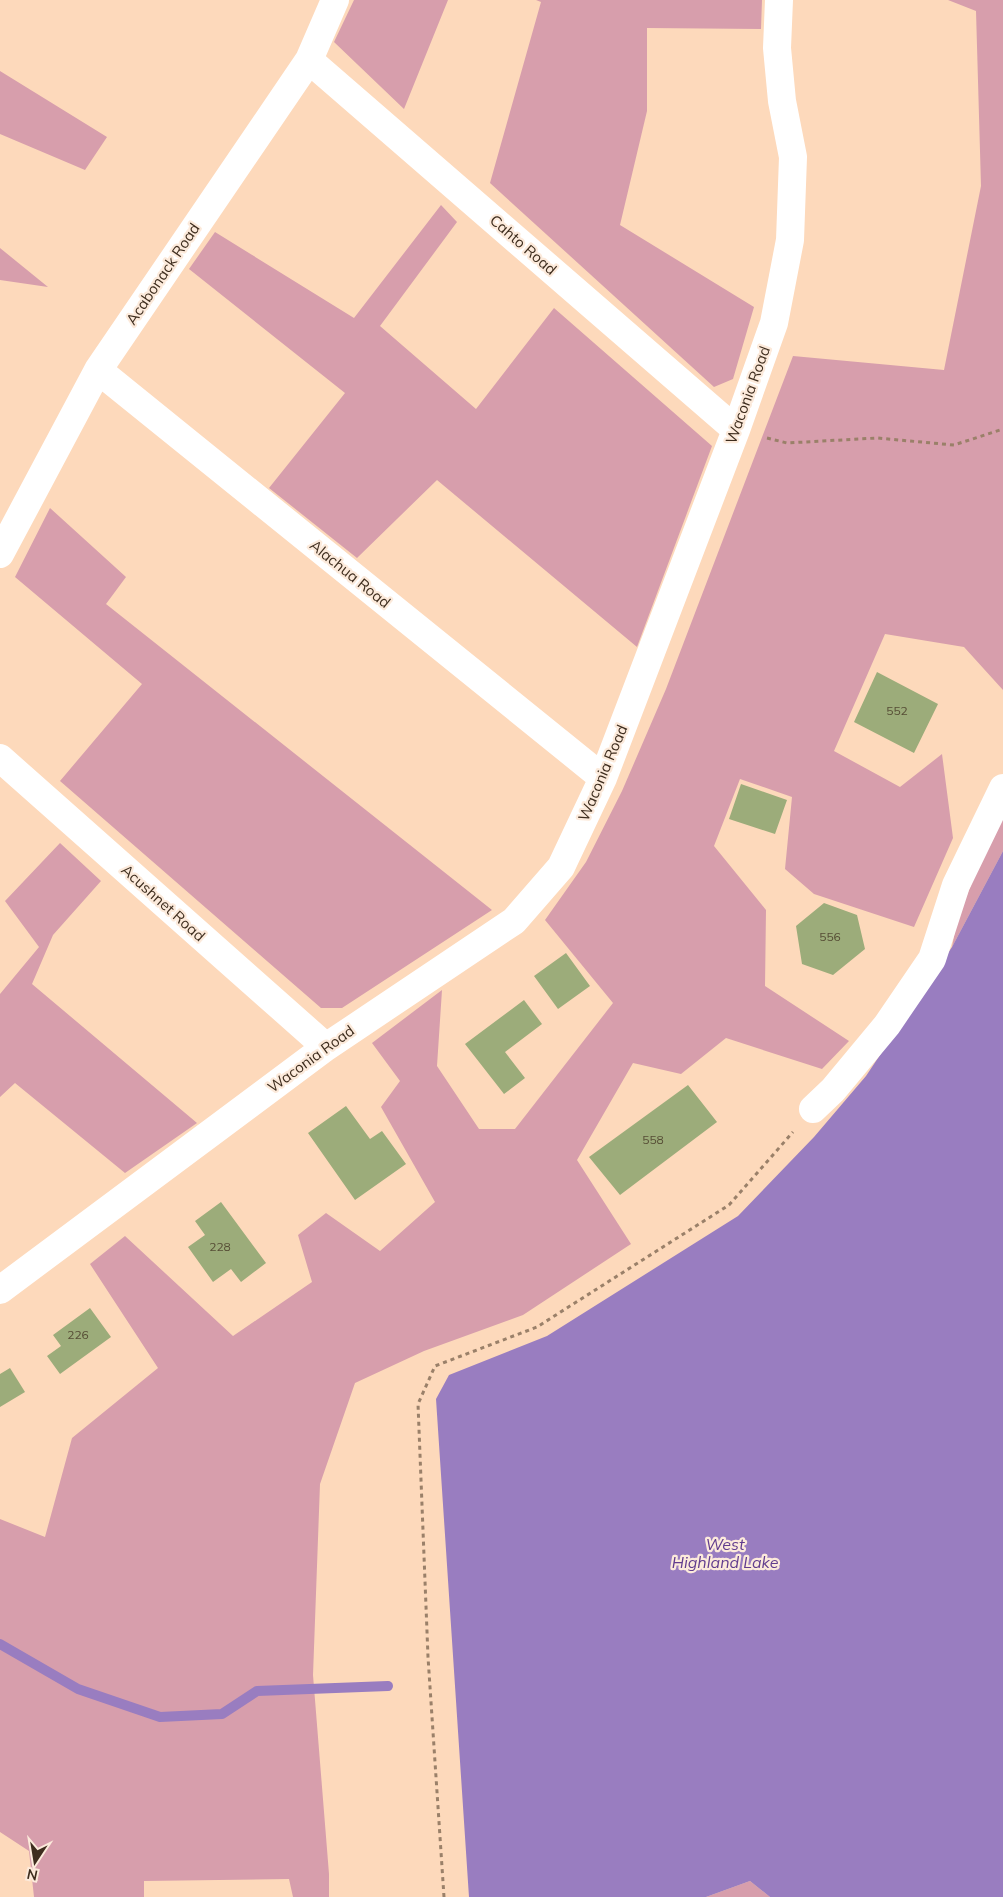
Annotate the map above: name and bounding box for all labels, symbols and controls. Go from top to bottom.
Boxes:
street label: Cahto Road [486,210,561,279]
street label: Acabonack Road [122,219,204,328]
street label: Waconia Road [721,343,774,446]
street label: Alachua Road [306,535,394,612]
house number: 552 [886,703,908,718]
street label: Waconia Road [574,722,631,824]
street label: Acushnet Road [118,860,209,945]
house number: 556 [819,929,841,944]
street label: Waconia Road [264,1021,358,1096]
house number: 558 [642,1132,664,1147]
house number: 228 [209,1239,231,1254]
house number: 226 [67,1327,89,1342]
water label: West Highland Lake [672,1534,779,1572]
north arrow [10,1837,60,1887]
text: N [25,1865,39,1885]

